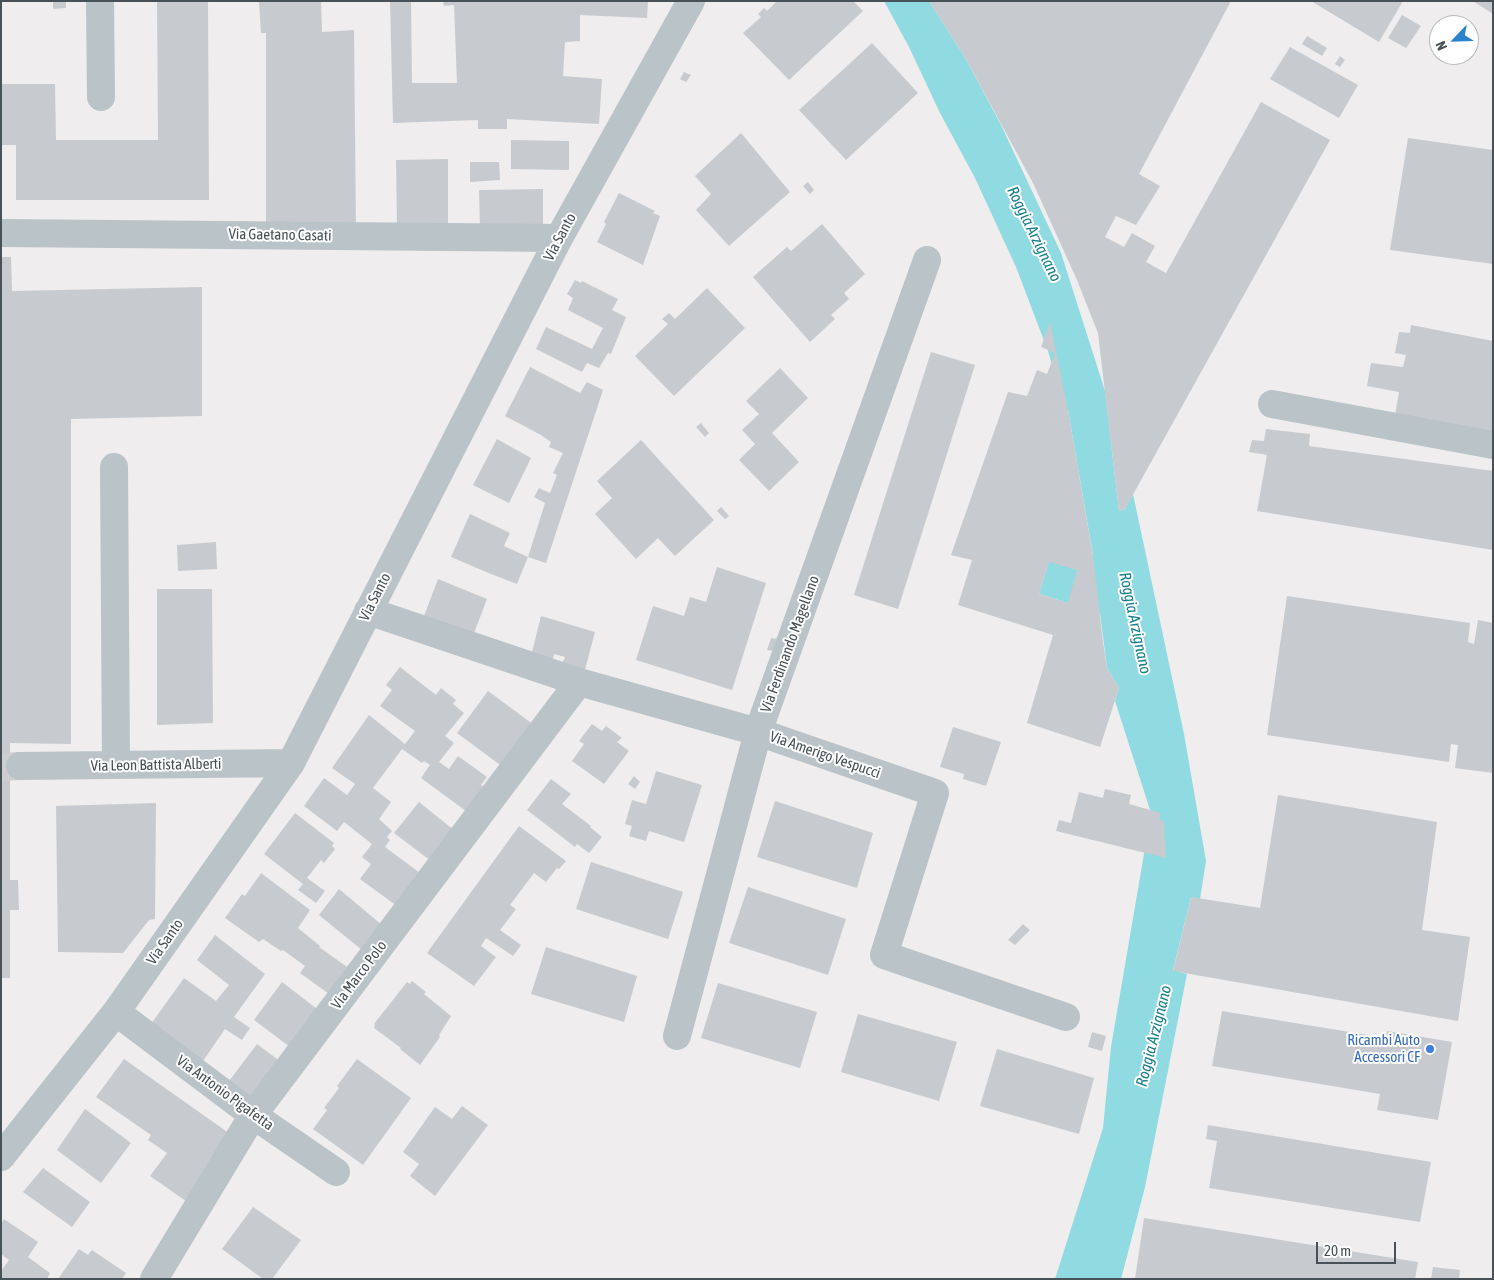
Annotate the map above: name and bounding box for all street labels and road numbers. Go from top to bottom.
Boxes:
street label: Via Santo [540,210,580,264]
street label: Via Gaetano Casati [228,225,332,245]
street label: Via Santo [355,570,395,624]
street label: Via Ferdinando Magellano [757,573,823,715]
street label: Via Amerigo Vespucci [767,728,883,782]
street label: Via Leon Battista Alberti [90,755,222,775]
street label: Via Santo [143,916,187,968]
street label: Via Marco Polo [327,937,391,1013]
street label: Via Antonio Pigafetta [173,1052,277,1134]

